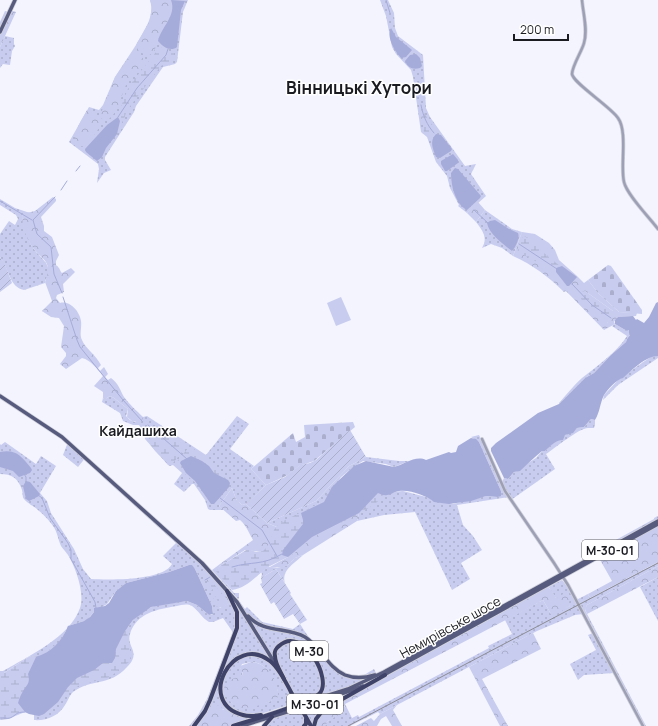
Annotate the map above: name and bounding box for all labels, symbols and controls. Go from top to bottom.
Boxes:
scale bar [514,16,568,42]
text: 200 m [520,21,554,38]
district label: Вінницькі Хутори [286,76,432,99]
district label: Кайдашиха [99,421,177,440]
road number: М-30-01 [582,540,638,560]
street label: Немирівське шосе [396,591,504,662]
road number: М-30 [290,641,328,661]
road number: М-30-01 [287,694,343,714]

